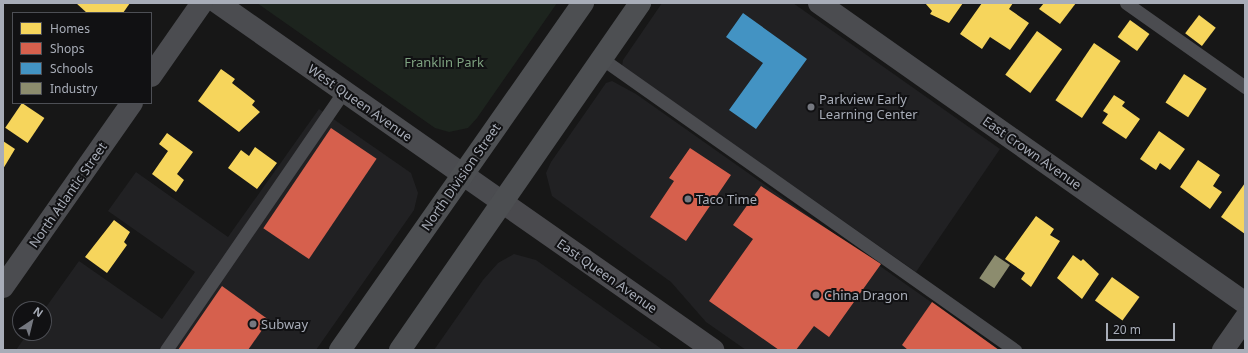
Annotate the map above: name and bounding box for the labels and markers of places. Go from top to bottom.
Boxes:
place label: Parkview Early Learning Center [819,92,918,123]
marker: Parkview Early Learning Center [806,102,816,112]
place label: Taco Time [696,191,757,207]
marker: Taco Time [683,194,693,204]
place label: China Dragon [824,287,908,303]
marker: China Dragon [811,290,821,300]
place label: Subway [261,316,308,332]
marker: Subway [248,319,258,329]

